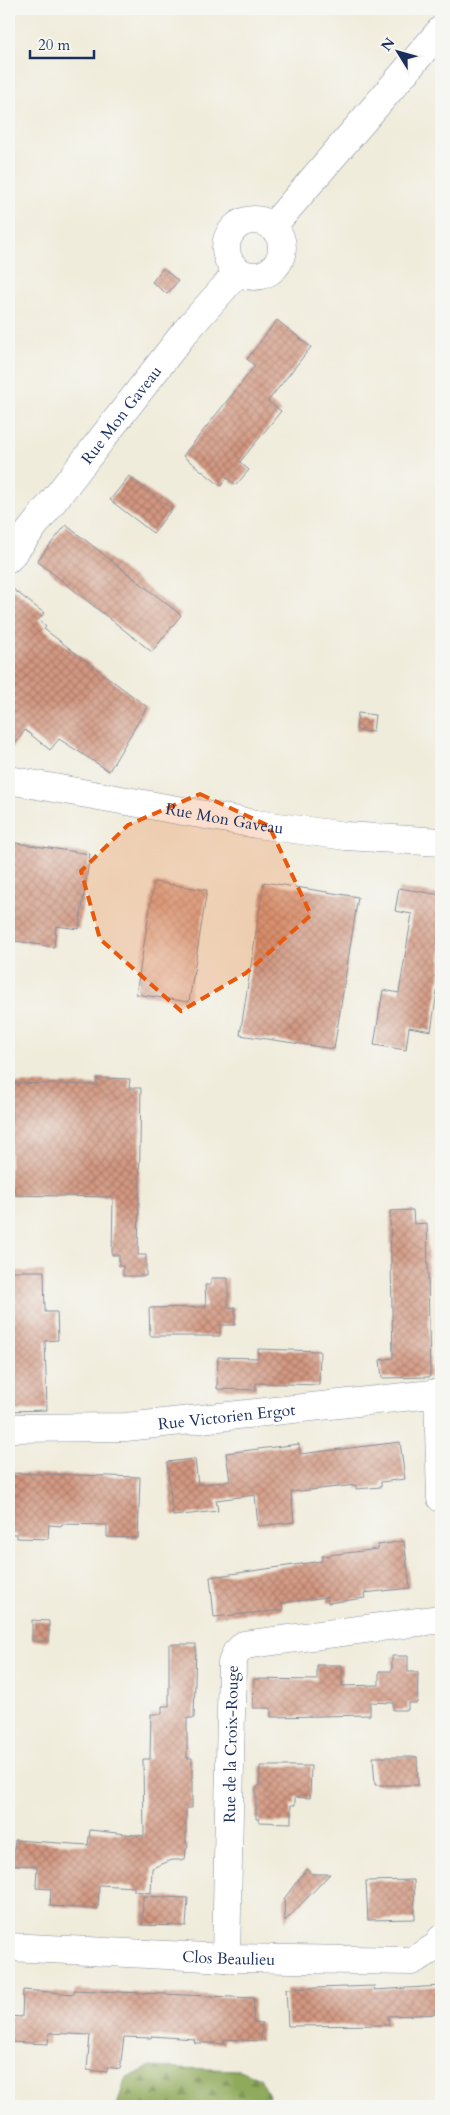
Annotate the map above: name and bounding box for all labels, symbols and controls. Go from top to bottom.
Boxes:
scale bar [30,28,94,60]
north arrow [372,28,422,78]
text: N [377,34,399,55]
text: 20 m [38,35,70,55]
street label: Rue Mon Gaveau [76,361,167,469]
street label: Rue Mon Gaveau [164,798,285,840]
street label: Rue Victorien Ergot [157,1399,296,1436]
street label: Rue de la Croix-Rouge [219,1665,244,1823]
street label: Clos Beaulieu [182,1946,276,1971]

